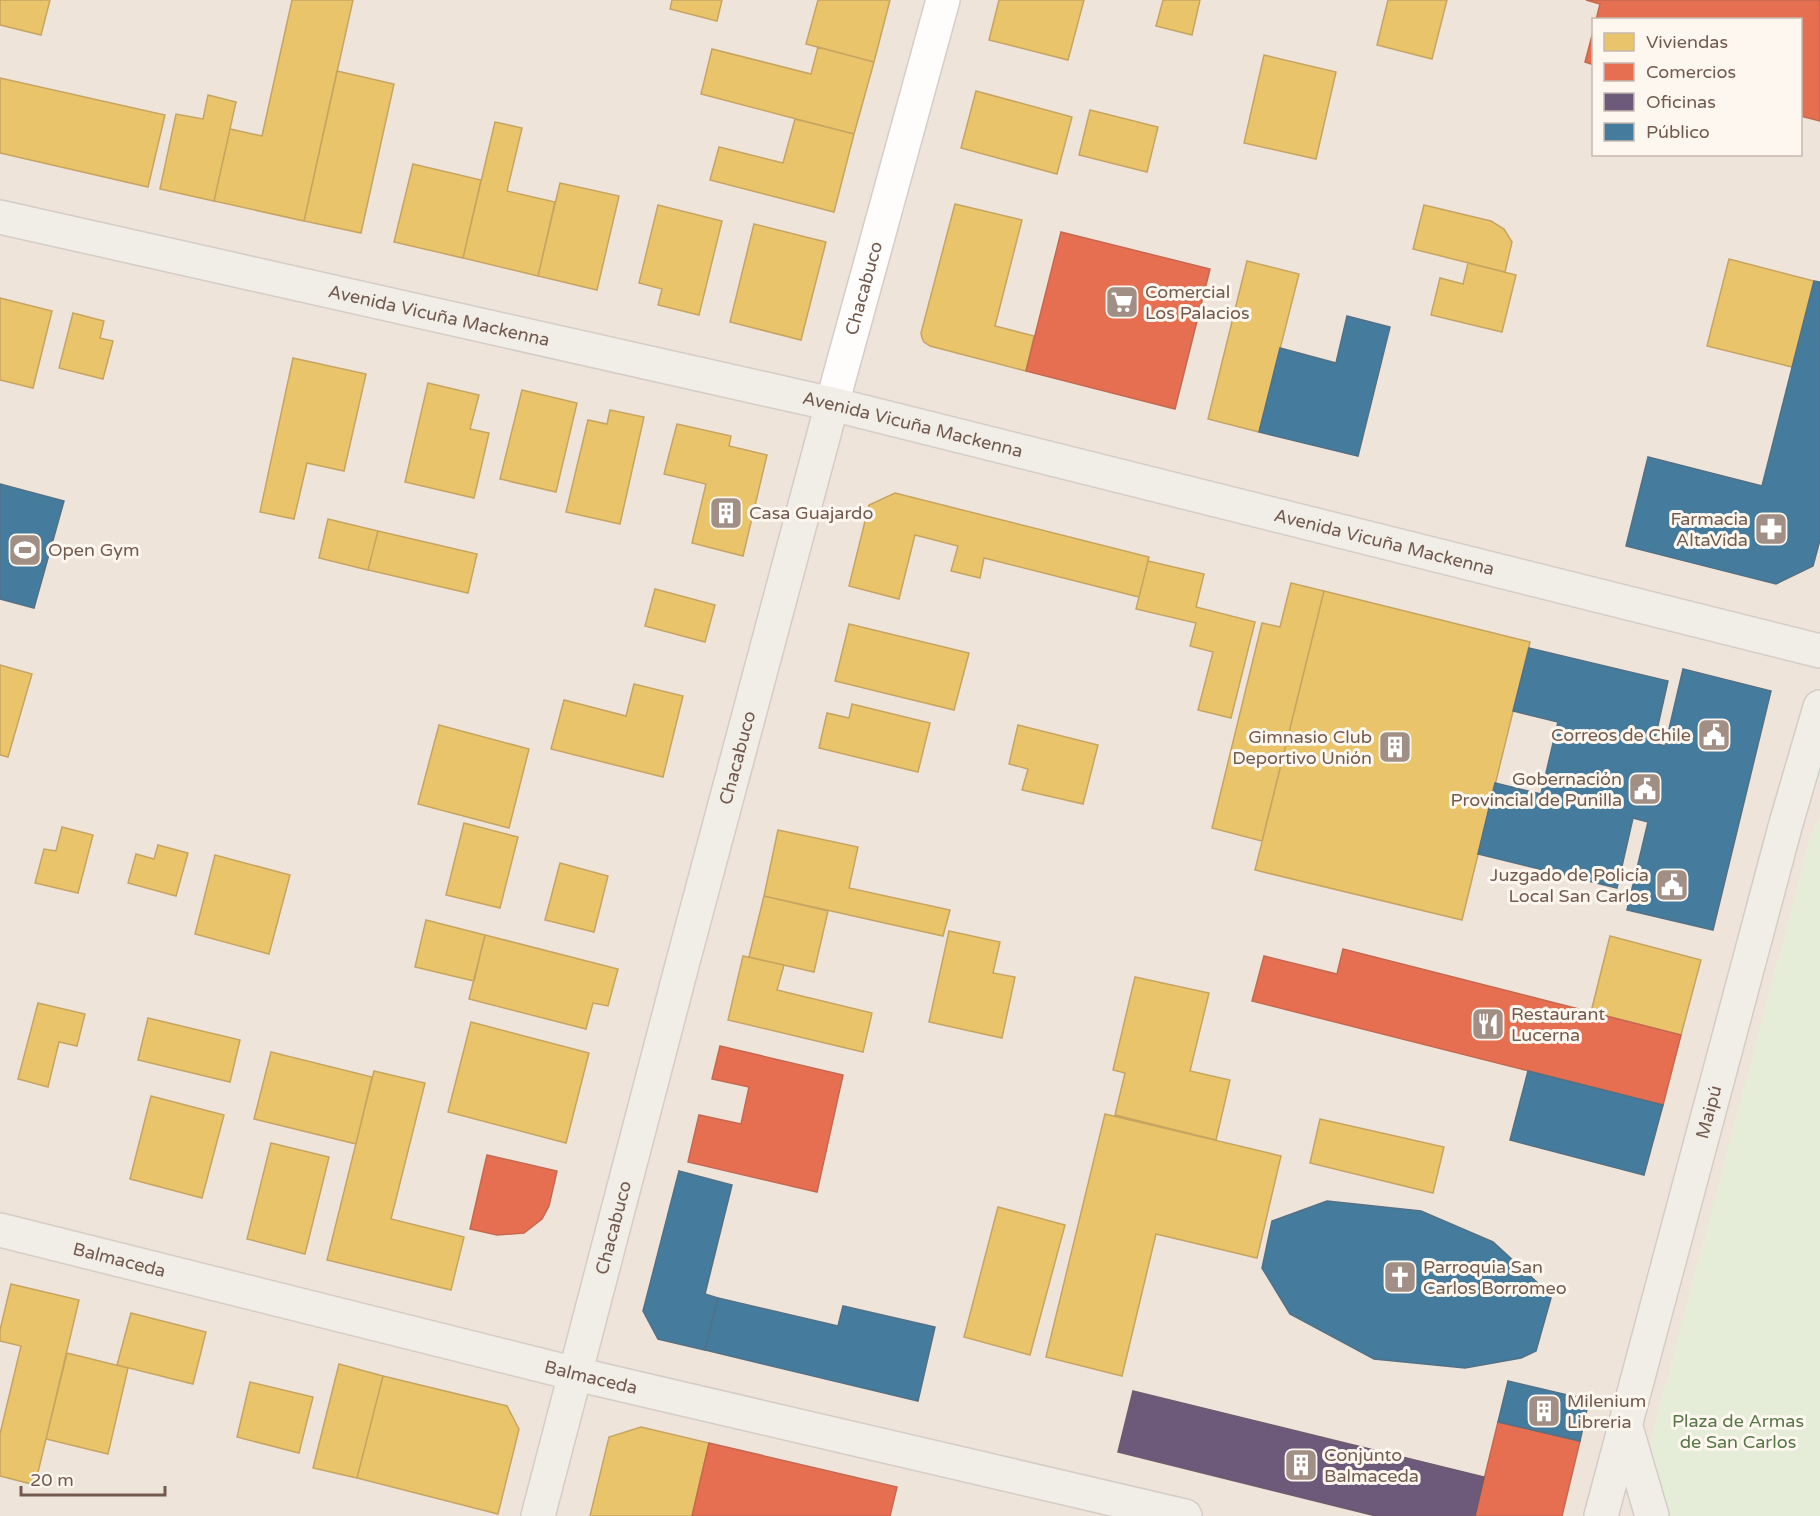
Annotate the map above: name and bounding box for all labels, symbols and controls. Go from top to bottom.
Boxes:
legend [1592,18,1802,156]
text: Viviendas [1646,31,1728,53]
text: Comercios [1646,61,1736,83]
text: Oficinas [1646,91,1716,113]
text: Público [1646,121,1710,143]
street label: Chacabuco [840,239,887,338]
street label: Avenida Vicuña Mackenna [326,280,552,351]
place label: Comercial Los Palacios [1145,281,1250,324]
supermarket icon: Comercial Los Palacios [1104,284,1140,320]
street label: Avenida Vicuña Mackenna [800,387,1025,462]
building icon: Casa Guajardo [708,495,744,531]
place label: Casa Guajardo [749,502,873,524]
street label: Avenida Vicuña Mackenna [1272,504,1497,580]
place label: Farmacia AltaVida [1671,508,1748,551]
pharmacy icon: Farmacia AltaVida [1753,511,1789,547]
sports icon: Open Gym [7,532,43,568]
place label: Open Gym [48,539,139,561]
street label: Chacabuco [714,708,760,807]
public building icon: Correos de Chile [1696,717,1732,753]
place label: Correos de Chile [1551,724,1691,746]
place label: Gimnasio Club Deportivo Unión [1232,726,1372,769]
building icon: Gimnasio Club Deportivo Unión [1377,729,1413,765]
place label: Gobernación Provincial de Punilla [1451,768,1622,811]
public building icon: Gobernación Provincial de Punilla [1627,771,1663,807]
place label: Juzgado de Policía Local San Carlos [1490,864,1649,907]
public building icon: Juzgado de Policía Local San Carlos [1654,867,1690,903]
place label: Restaurant Lucerna [1511,1003,1605,1046]
restaurant icon: Restaurant Lucerna [1470,1006,1506,1042]
street label: Maipú [1691,1083,1726,1141]
street label: Chacabuco [591,1178,636,1277]
street label: Balmaceda [71,1238,168,1282]
place label: Parroquia San Carlos Borromeo [1423,1256,1567,1299]
church icon: Parroquia San Carlos Borromeo [1382,1259,1418,1295]
street label: Balmaceda [542,1356,640,1399]
place label: Milenium Libreria [1567,1390,1646,1433]
building icon: Milenium Libreria [1526,1393,1562,1429]
park label: Plaza de Armas de San Carlos [1672,1410,1804,1453]
place label: Conjunto Balmaceda [1324,1444,1419,1487]
building icon: Conjunto Balmaceda [1283,1447,1319,1483]
scale bar [21,1459,165,1497]
text: 20 m [30,1469,74,1491]

